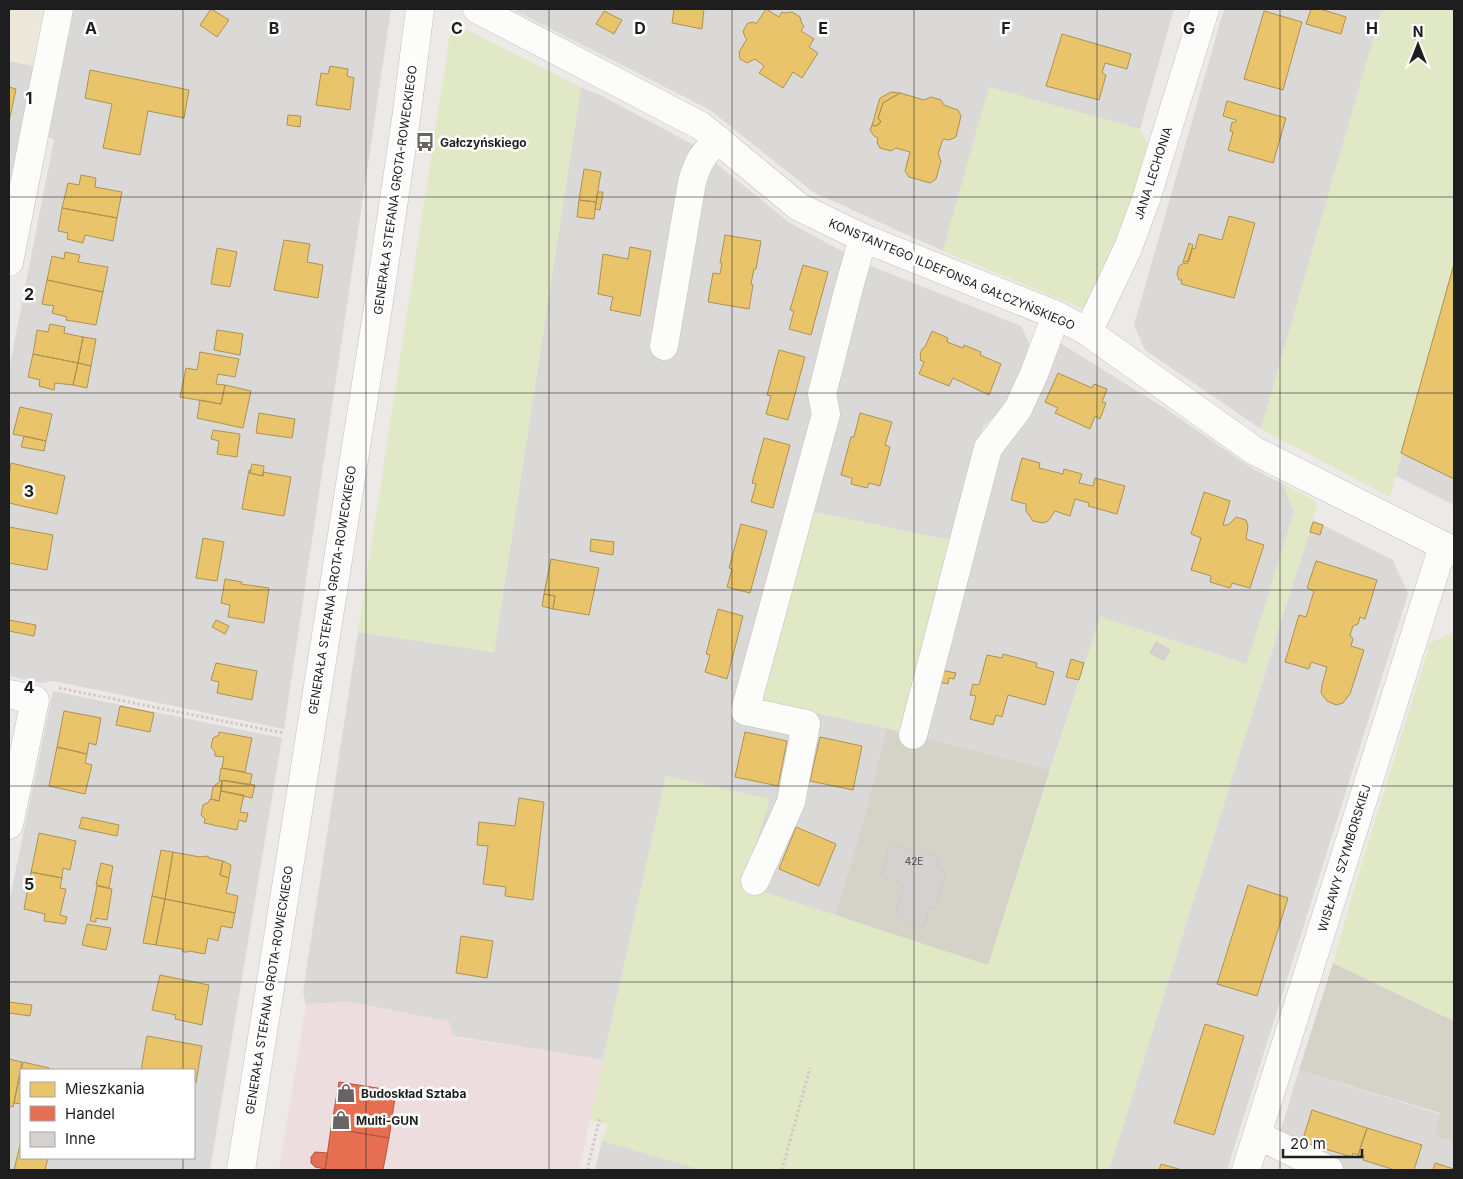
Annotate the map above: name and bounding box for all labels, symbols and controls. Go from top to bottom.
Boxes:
text: A [85,18,97,38]
text: B [269,18,279,38]
text: C [451,18,463,38]
text: D [634,18,646,38]
text: E [818,18,828,38]
text: F [1001,18,1011,38]
text: G [1183,18,1195,38]
text: H [1366,18,1378,38]
north arrow [1393,20,1443,70]
text: N [1413,23,1423,40]
street label: GENERAŁA STEFANA GROTA-ROWECKIEGO [370,64,420,316]
text: 1 [26,88,32,108]
street label: JANA LECHONIA [1131,125,1175,221]
bus stop icon: Gałczyńskiego [414,131,436,153]
place label: Gałczyńskiego [440,135,527,150]
street label: KONSTANTEGO ILDEFONSA GAŁCZYŃSKIEGO [827,215,1077,333]
text: 2 [24,284,34,304]
street label: GENERAŁA STEFANA GROTA-ROWECKIEGO [305,464,359,716]
text: 3 [24,481,34,501]
text: 4 [24,677,35,697]
street label: WISŁAWY SZYMBORSKIEJ [1314,783,1374,933]
house number: 42E [905,855,923,867]
street label: GENERAŁA STEFANA GROTA-ROWECKIEGO [242,864,296,1116]
text: 5 [24,874,34,894]
legend [20,1069,195,1159]
text: Mieszkania [65,1079,145,1098]
shop icon: Budoskład Sztaba [335,1082,357,1104]
place label: Budoskład Sztaba [361,1086,466,1101]
text: Handel [65,1104,115,1123]
shop icon: Multi-GUN [330,1109,352,1131]
place label: Multi-GUN [356,1113,418,1128]
scale bar [1283,1126,1362,1158]
text: Inne [65,1129,96,1148]
text: 20 m [1290,1134,1326,1153]

